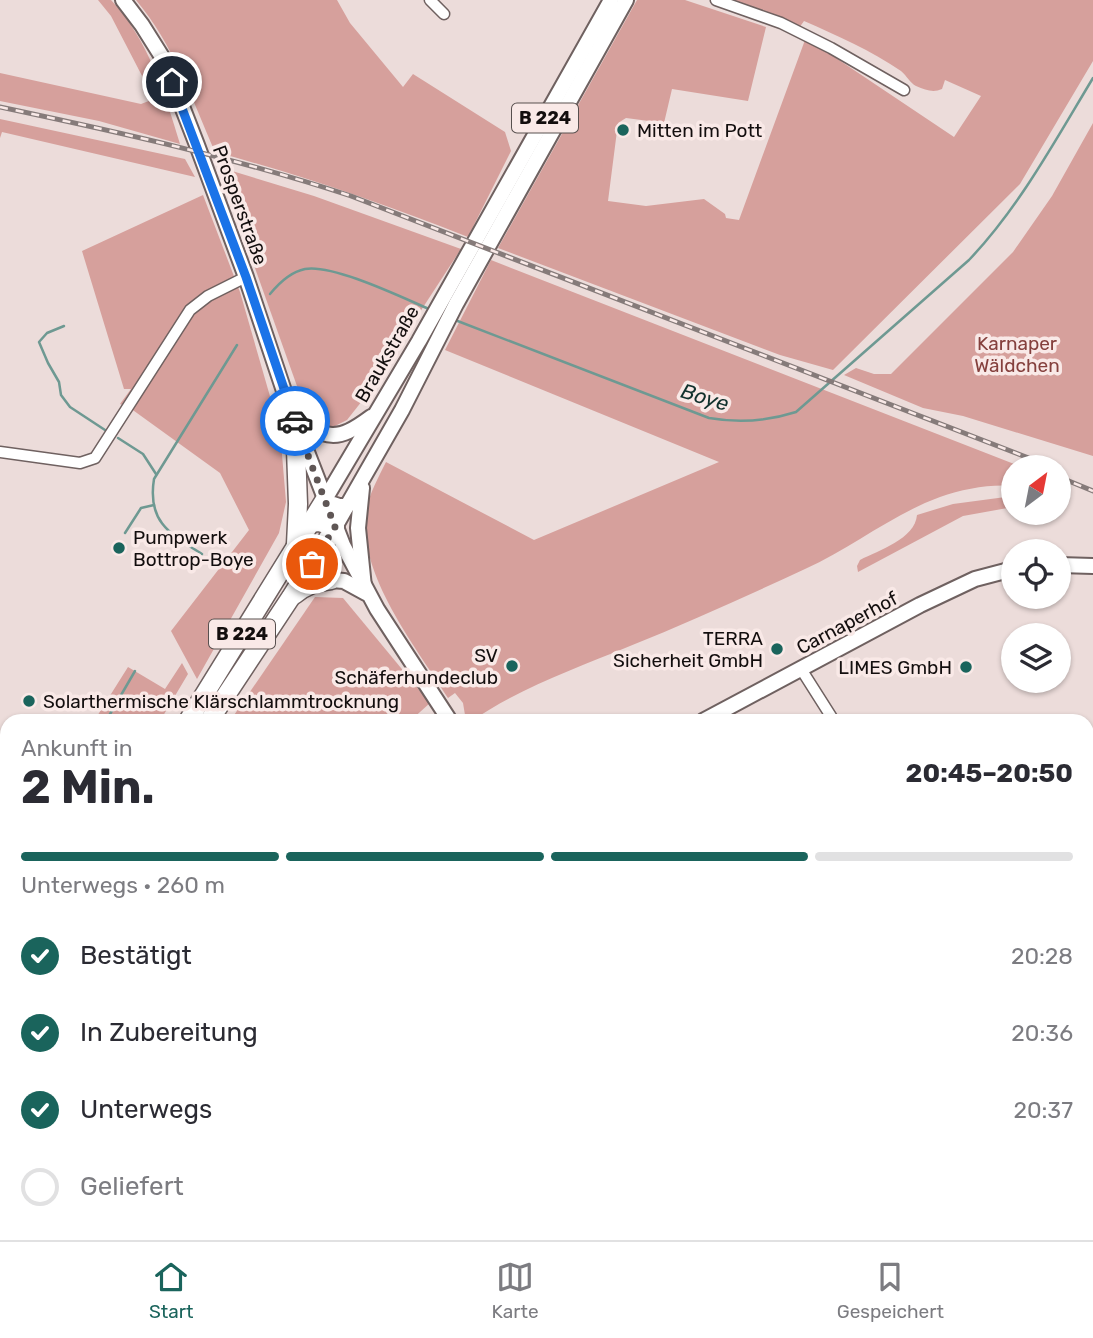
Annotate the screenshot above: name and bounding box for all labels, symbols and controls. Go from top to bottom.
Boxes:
pin [142,52,202,112]
icon: home [153,63,191,101]
road number: B 224 [512,104,578,132]
place label: Mitten im Pott [637,119,763,142]
marker: Mitten im Pott [615,122,631,138]
street label: Prosperstraße [208,142,272,268]
street label: Braukstraße [350,302,424,406]
park label: Karnaper Wäldchen [974,332,1060,377]
water label: Boye [678,378,732,416]
courier [260,386,330,456]
icon: car [276,402,314,440]
north arrow [1001,455,1071,525]
map controls [1001,455,1071,693]
place label: Pumpwerk Bottrop-Boye [133,526,254,571]
pin [282,534,342,594]
button: locate [1001,539,1071,609]
marker: Pumpwerk Bottrop-Boye [111,540,127,556]
icon: bag [293,545,331,583]
street label: Carnaperhof [793,586,902,659]
road number: B 224 [209,620,275,648]
button: layers [1001,623,1071,693]
place label: TERRA Sicherheit GmbH [613,627,763,672]
marker: TERRA Sicherheit GmbH [769,641,785,657]
place label: SV Schäferhundeclub [334,644,498,689]
place label: LIMES GmbH [838,656,952,679]
marker: SV Schäferhundeclub [504,658,520,674]
marker: LIMES GmbH [958,659,974,675]
place label: Solarthermische Klärschlammtrocknung [43,690,399,713]
marker: Solarthermische Klärschlammtrocknung [21,693,37,709]
text: Ankunft in [21,734,133,762]
text: 20:45–20:50 [906,758,1073,789]
text: 2 Min. [21,760,155,815]
text: Unterwegs · 260 m [21,871,225,899]
icon: check [21,937,59,975]
text: Bestätigt [80,940,192,971]
text: 20:28 [1011,942,1073,970]
icon: check [21,1014,59,1052]
text: In Zubereitung [80,1017,258,1048]
text: 20:36 [1011,1019,1073,1047]
icon: check [21,1091,59,1129]
text: Unterwegs [80,1094,212,1125]
text: 20:37 [1013,1096,1073,1124]
text: Geliefert [80,1171,184,1202]
tab: Start [149,1258,193,1323]
tab: Karte [492,1258,539,1323]
tab: Gespeichert [837,1258,944,1323]

